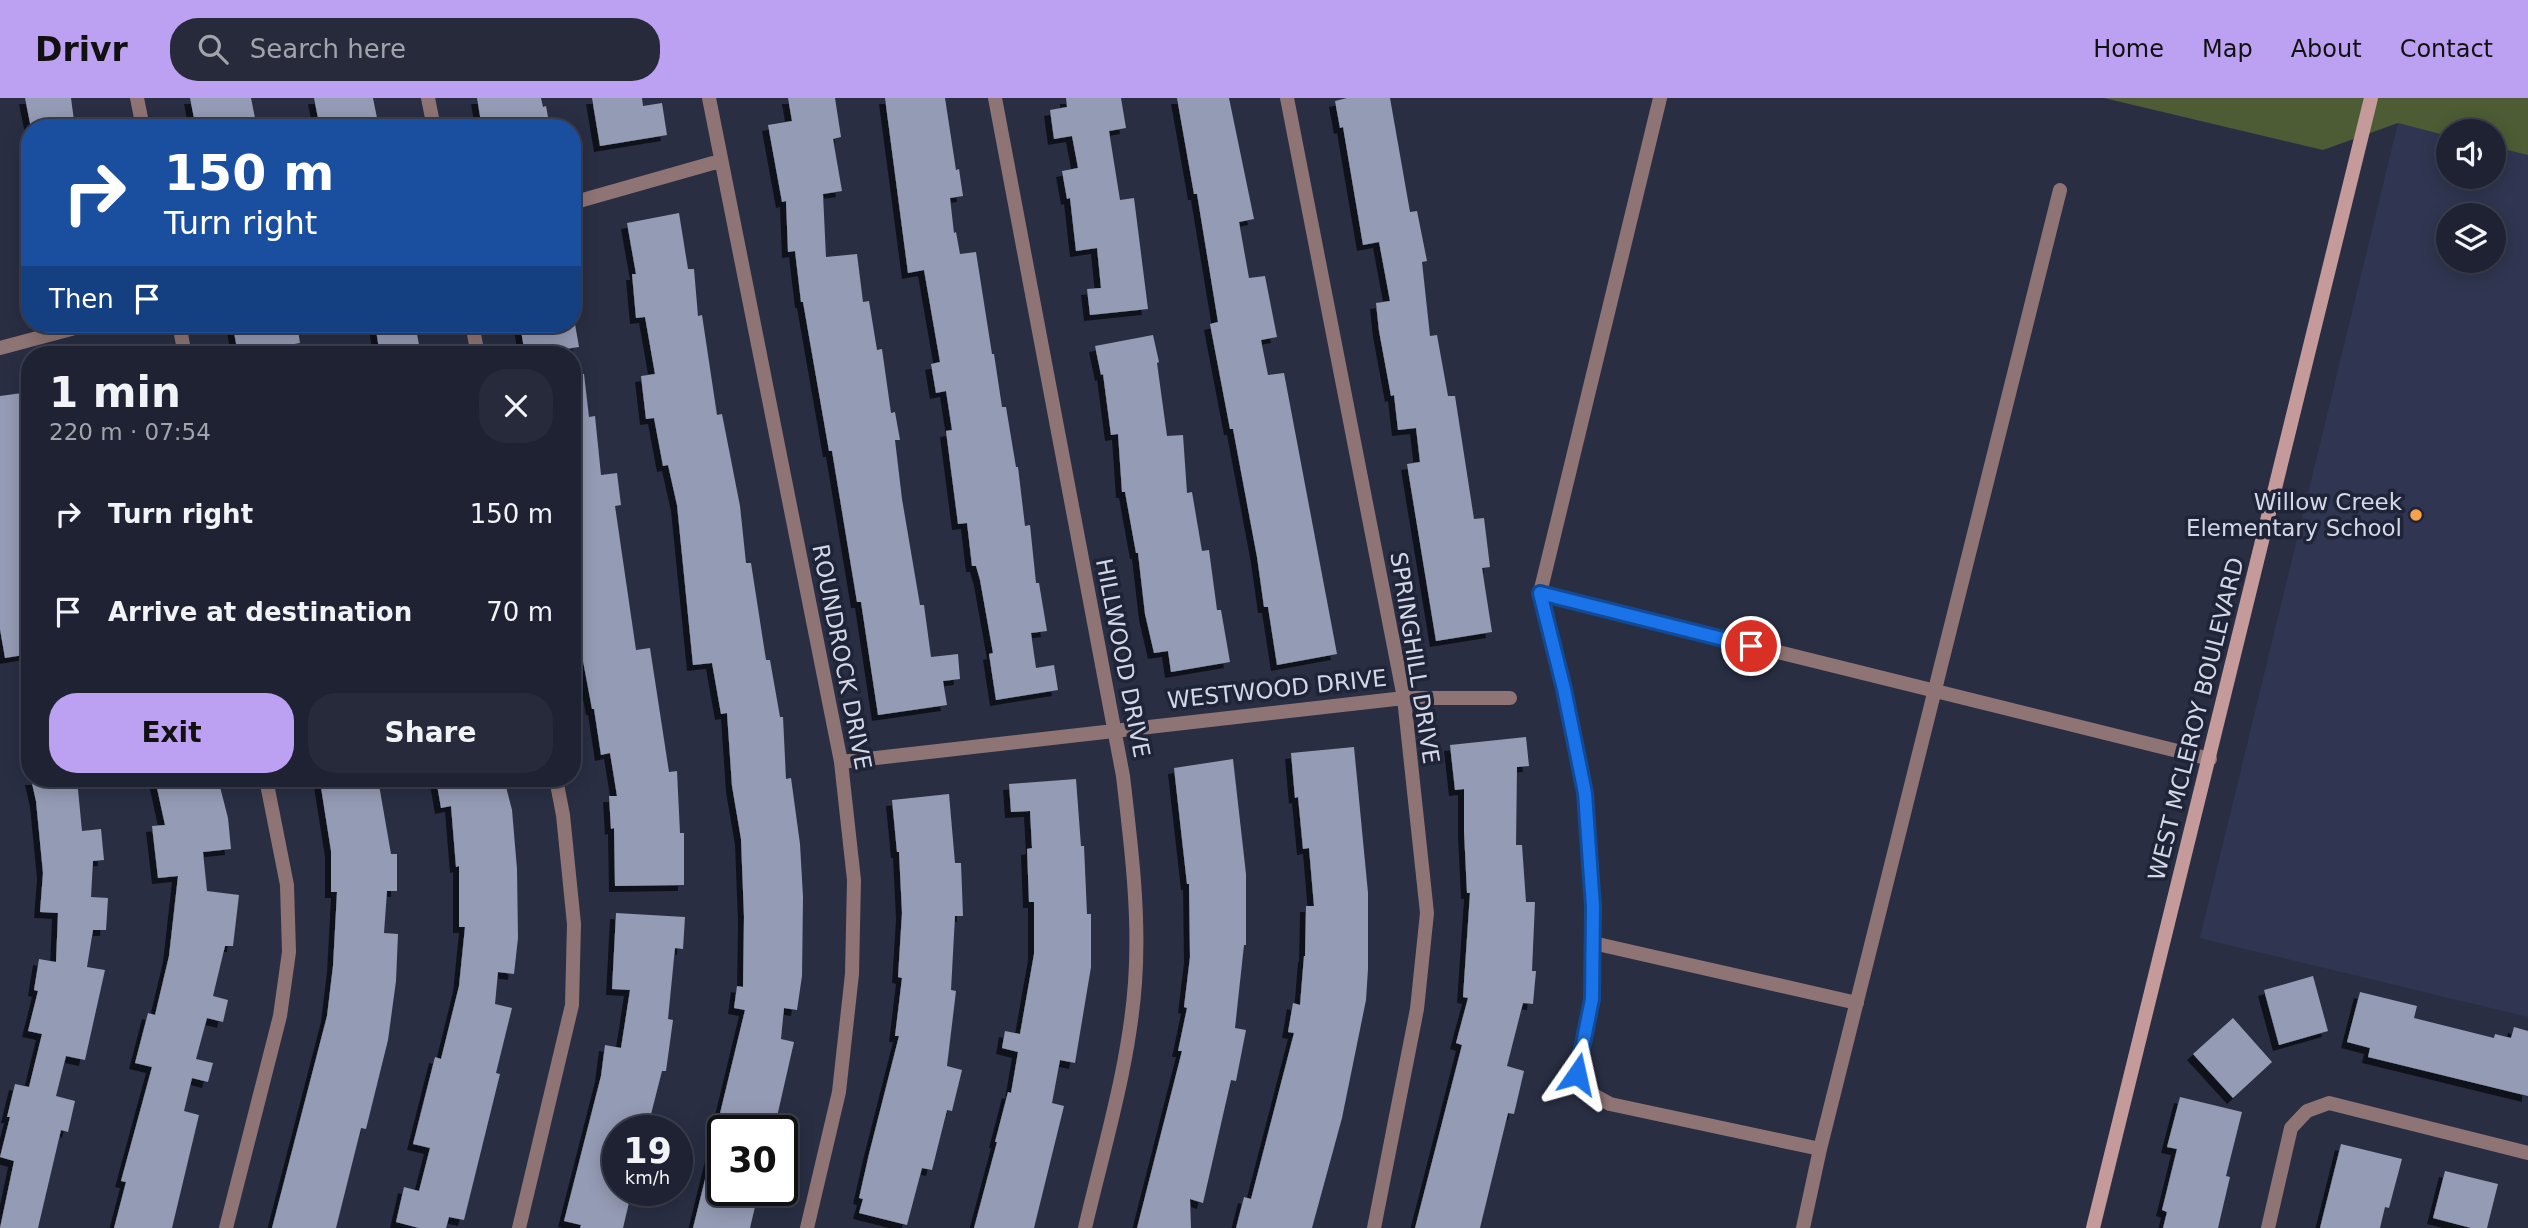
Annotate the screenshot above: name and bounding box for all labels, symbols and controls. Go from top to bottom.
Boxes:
search box [170,18,660,81]
text: Drivr [35,30,128,69]
icon: search [194,30,232,68]
text: Search here [250,34,406,64]
text: Home [2093,35,2164,63]
text: Map [2202,35,2253,63]
text: About [2291,35,2362,63]
text: Contact [2400,35,2493,63]
map controls [2436,119,2506,273]
button: sound [2436,119,2506,189]
text: 150 m [164,145,334,202]
icon: right [49,147,140,238]
button: layers [2436,203,2506,273]
text: Turn right [164,204,317,242]
icon: arrive [128,280,166,318]
text: Then [49,284,114,314]
text: 1 min [49,368,181,417]
button: close [479,369,553,443]
text: 220 m · 07:54 [49,419,211,445]
place label: Willow Creek Elementary School [2186,489,2403,541]
icon: right [49,495,87,533]
text: Turn right [108,499,253,529]
text: 150 m [470,499,553,529]
marker: Willow Creek Elementary School [2408,507,2424,523]
street label: ROUNDROCK DRIVE [807,542,877,772]
street label: SPRINGHILL DRIVE [1385,550,1445,766]
street label: WEST MCLEROY BOULEVARD [2143,555,2249,883]
street label: HILLWOOD DRIVE [1091,556,1155,760]
icon: arrive [49,593,87,631]
text: Arrive at destination [108,597,412,627]
text: 70 m [486,597,553,627]
pin [1721,616,1781,676]
icon: arrive [1732,627,1770,665]
street label: WESTWOOD DRIVE [1166,665,1388,713]
button: Exit [49,693,294,773]
button: Share [308,693,553,773]
position arrow [1540,1037,1614,1111]
speed limit sign: 30 [707,1115,798,1206]
text: 19 [623,1131,672,1171]
text: km/h [625,1167,670,1188]

